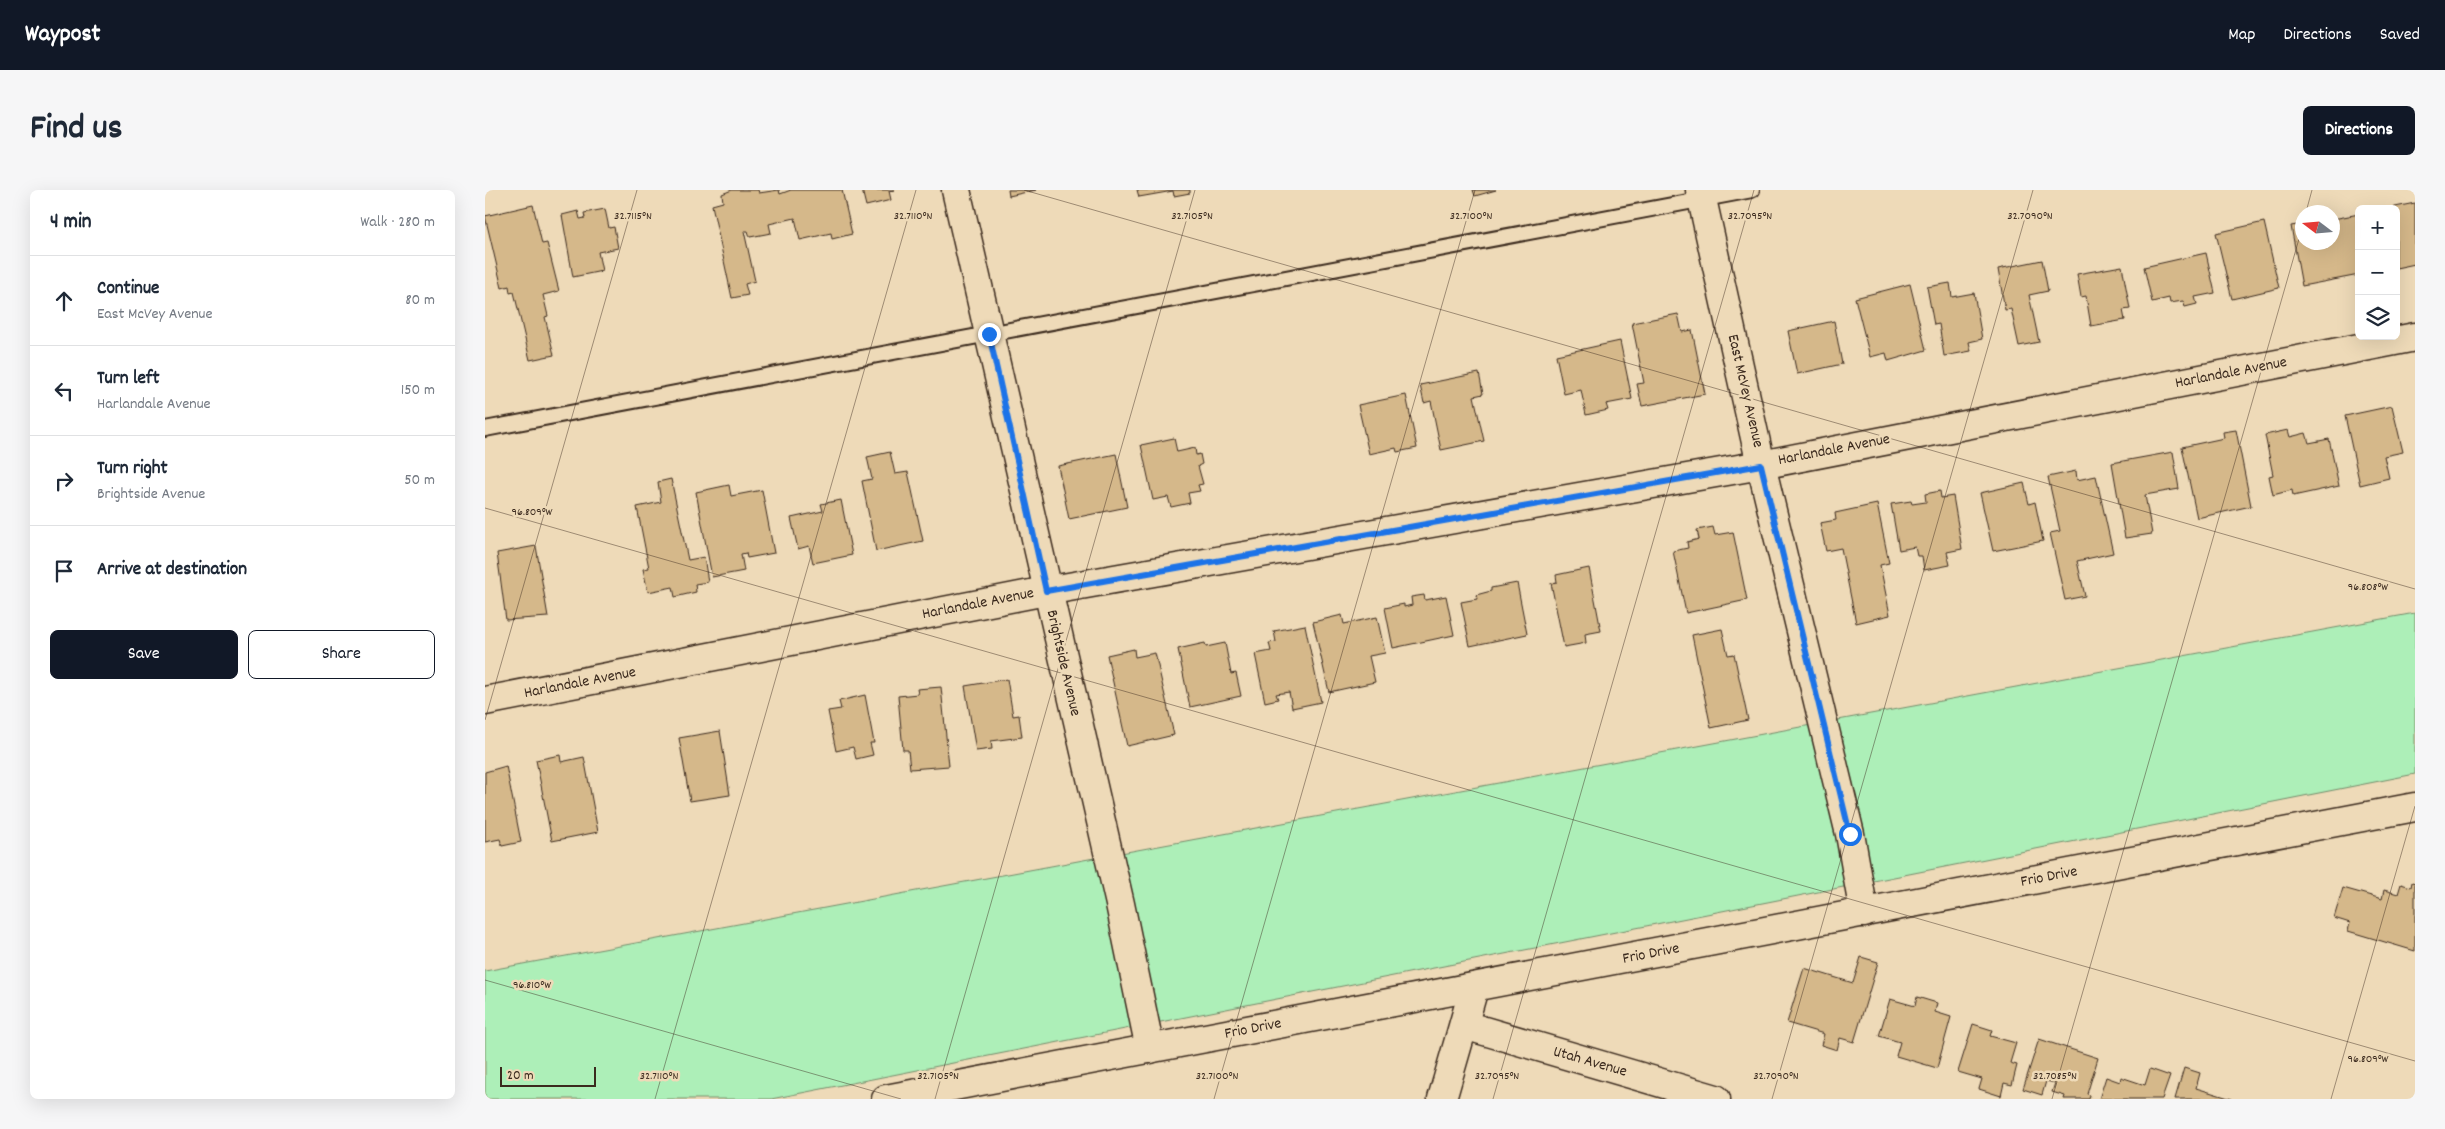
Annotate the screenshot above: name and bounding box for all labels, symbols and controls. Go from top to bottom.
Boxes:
text: Waypost [25,18,100,52]
text: Map [2228,23,2255,48]
text: Directions [2283,23,2352,48]
text: Saved [2380,23,2420,48]
text: Find us [30,105,122,155]
button: Directions [2303,106,2415,155]
north arrow [2295,205,2340,250]
map controls [2355,205,2400,340]
button: + [2355,205,2400,250]
text: 4 min [50,208,92,238]
text: 32.7115°N [614,208,652,225]
text: 32.7110°N [894,208,932,225]
text: 32.7105°N [1171,208,1213,225]
text: 32.7100°N [1450,208,1492,225]
text: 32.7095°N [1728,208,1772,225]
text: 32.7090°N [2007,208,2053,225]
text: Walk · 280 m [360,211,435,234]
button: − [2355,250,2400,295]
text: Continue [97,276,159,303]
icon: ahead [50,287,78,315]
text: 80 m [405,289,435,312]
button: layers [2355,295,2400,340]
text: East McVey Avenue [97,303,213,326]
route end [978,323,1001,346]
street label: East McVey Avenue [1721,332,1769,450]
street label: Harlandale Avenue [2173,351,2289,395]
text: Turn left [97,366,160,393]
icon: left [50,377,78,405]
text: 150 m [401,379,435,402]
text: Harlandale Avenue [97,393,211,416]
street label: Harlandale Avenue [1776,428,1892,472]
text: Turn right [97,456,168,483]
icon: right [50,467,78,495]
text: 50 m [404,469,435,492]
text: Brightside Avenue [97,483,205,506]
text: 96.809°W [512,504,553,521]
icon: arrive [50,557,78,585]
text: Arrive at destination [97,557,247,584]
text: 96.808°W [2348,579,2388,596]
street label: Harlandale Avenue [920,582,1036,626]
street label: Brightside Avenue [1040,608,1086,718]
button: Save [50,630,238,679]
button: Share [248,630,435,679]
street label: Harlandale Avenue [522,661,638,705]
route start [1839,823,1862,846]
street label: Frio Drive [2019,860,2079,894]
street label: Frio Drive [1621,937,1681,971]
text: 96.810°W [513,977,551,994]
street label: Frio Drive [1223,1012,1283,1046]
street label: Utah Avenue [1550,1040,1630,1084]
text: 96.809°W [2348,1051,2389,1068]
scale bar [500,1064,596,1087]
text: 20 m [507,1066,534,1086]
text: 32.7110°N [640,1068,678,1085]
text: 32.7105°N [917,1068,959,1085]
text: 32.7100°N [1196,1068,1238,1085]
text: 32.7095°N [1475,1068,1519,1085]
text: 32.7090°N [1753,1068,1799,1085]
text: 32.7085°N [2033,1068,2077,1085]

